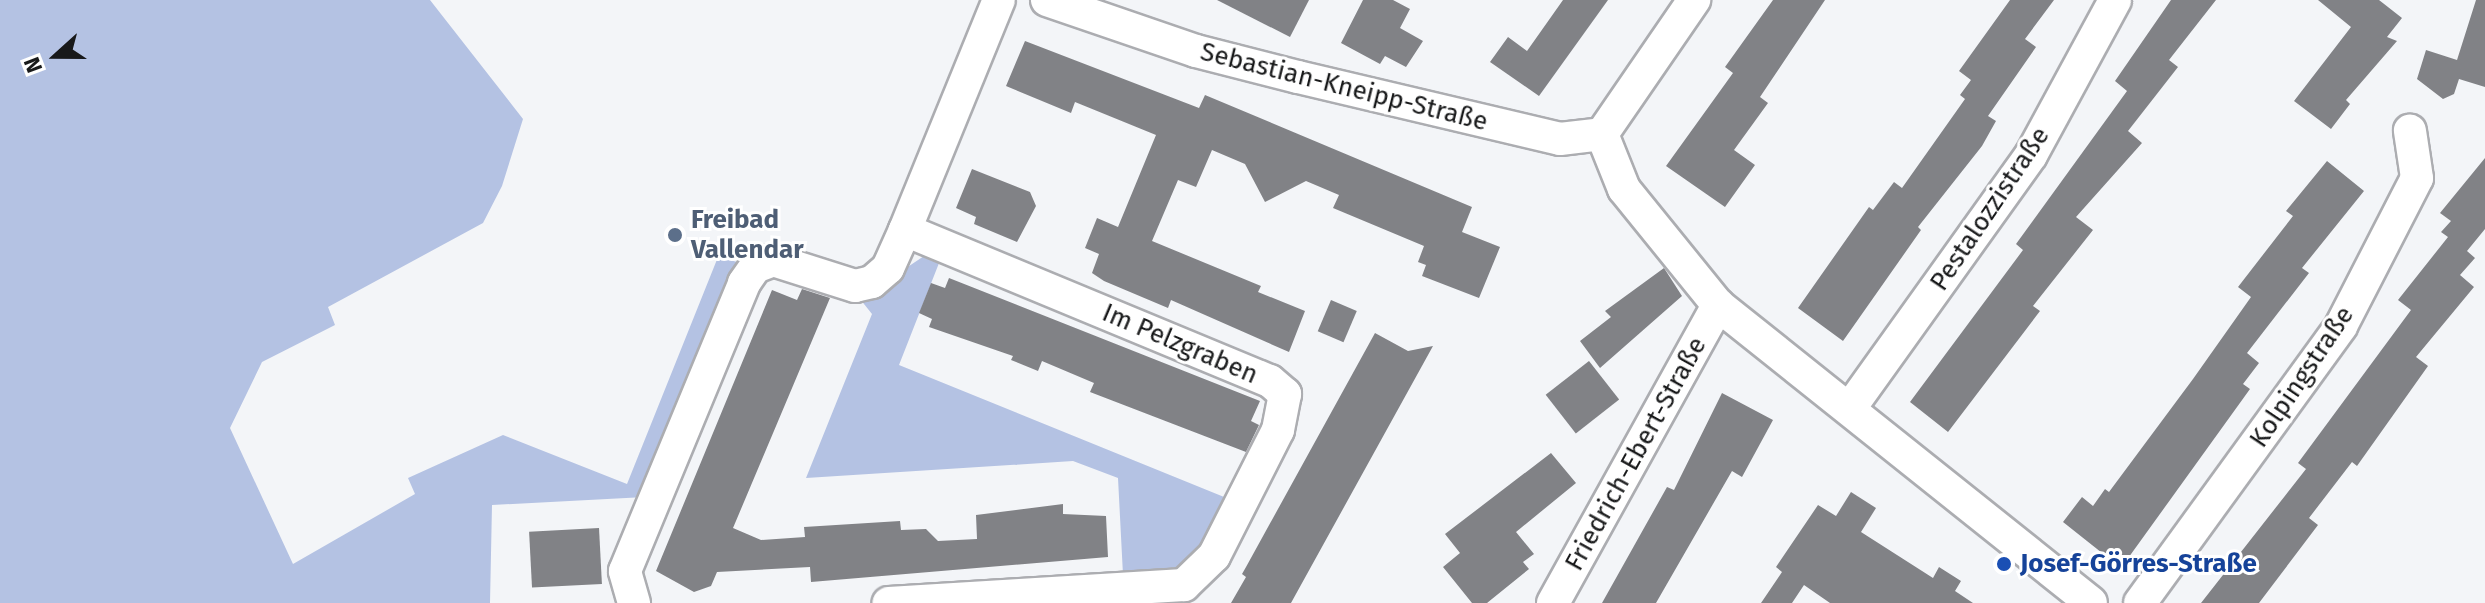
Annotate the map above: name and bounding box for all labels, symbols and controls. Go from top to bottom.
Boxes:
north arrow [16,16,96,96]
street label: Sebastian-Kneipp-Straße [1197,36,1491,138]
text: N [18,53,48,76]
street label: Pestalozzistraße [1924,121,2056,297]
place label: Freibad Vallendar [691,204,804,266]
marker: Freibad Vallendar [666,226,684,244]
street label: Im Pelzgraben [1098,297,1262,391]
street label: Kolpingstraße [2243,301,2361,453]
street label: Friedrich-Ebert-Straße [1559,332,1713,576]
place label: Josef-Görres-Straße [2020,548,2257,580]
marker: Josef-Görres-Straße [1995,555,2013,573]

